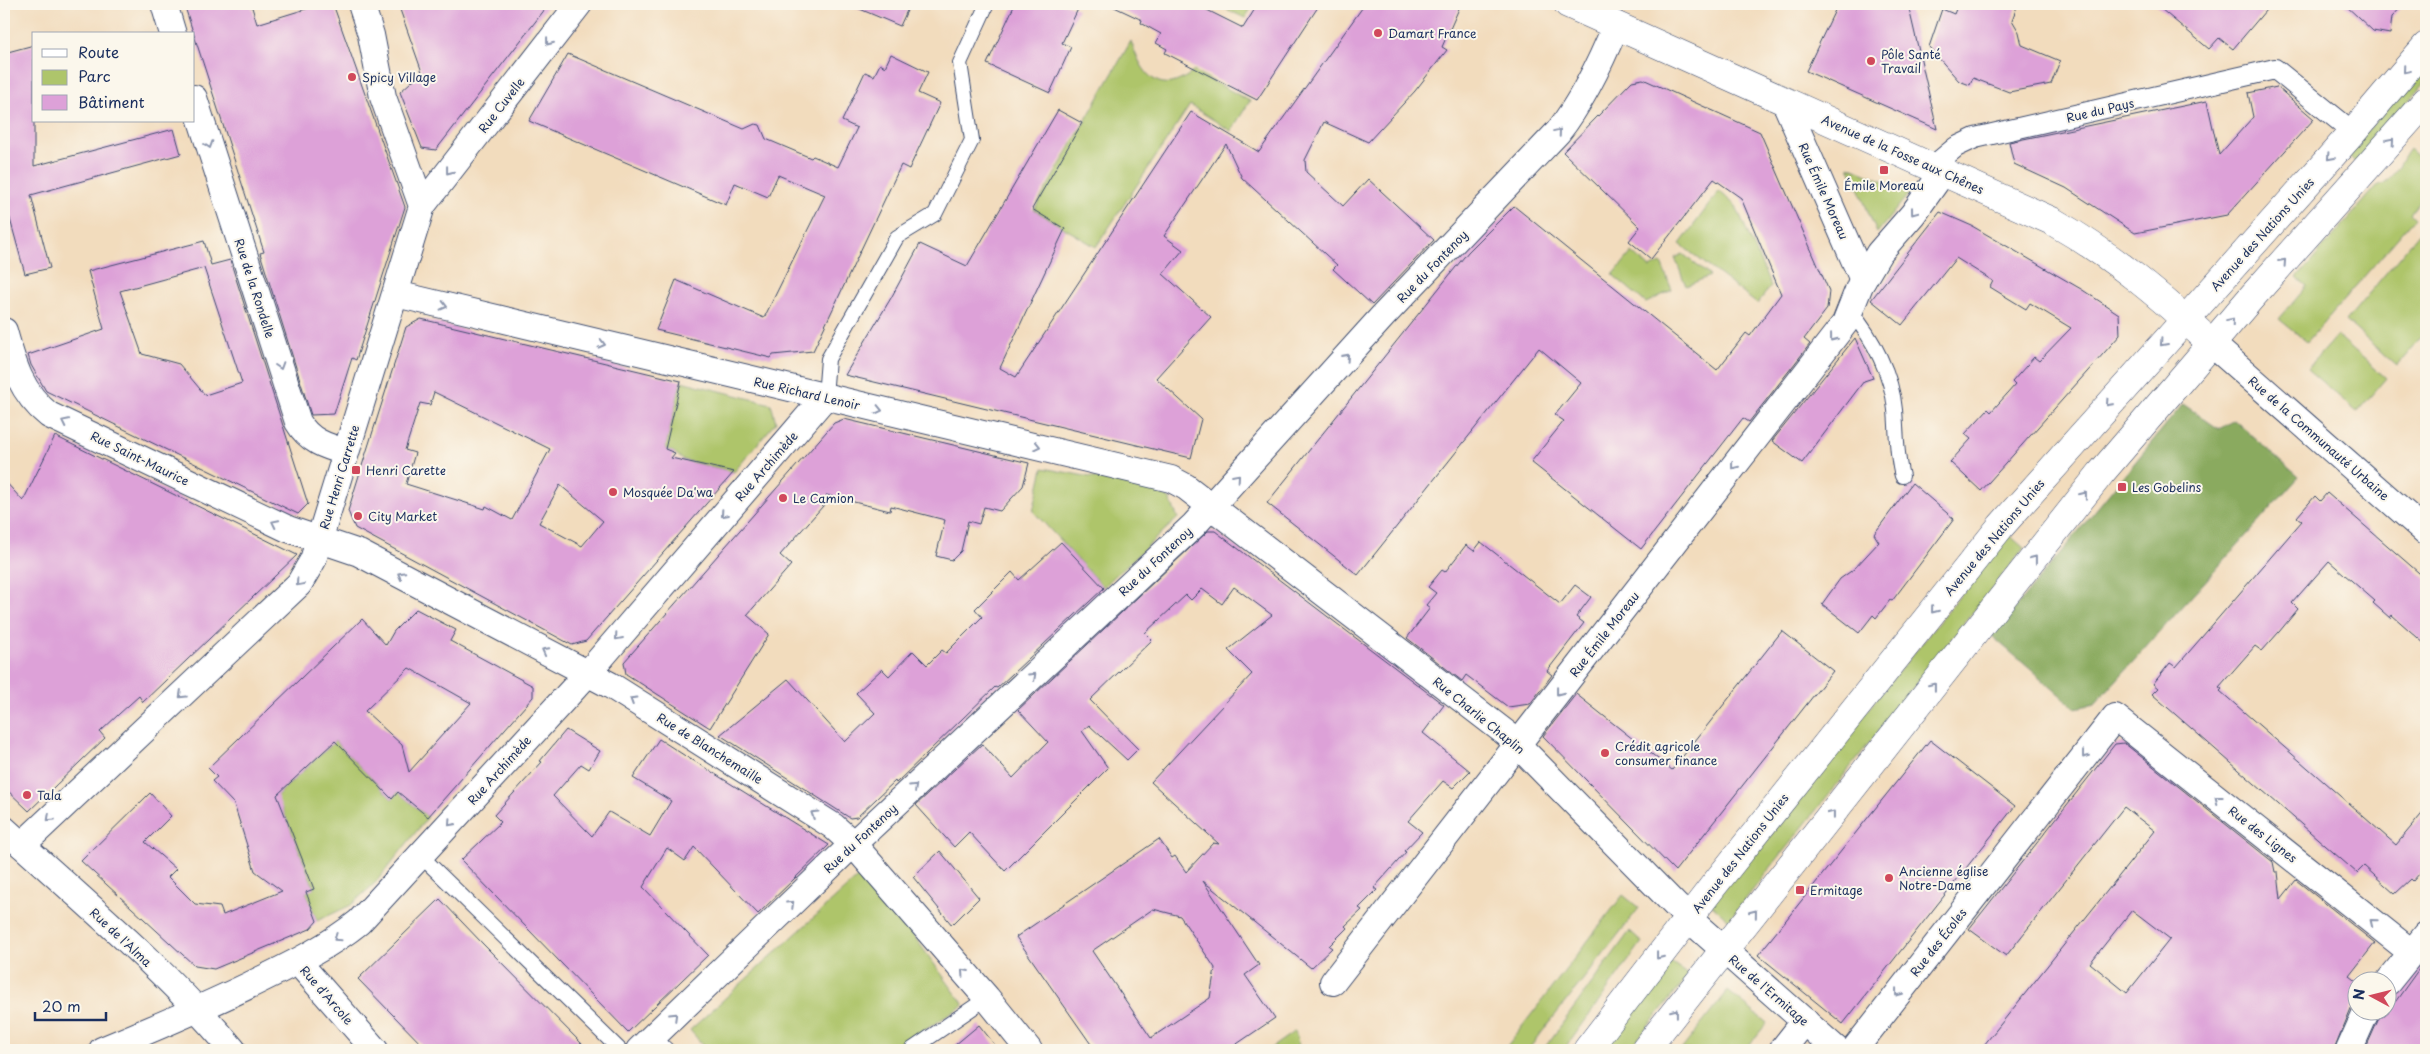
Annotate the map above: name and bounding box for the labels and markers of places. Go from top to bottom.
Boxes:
place label: Damart France [1388,24,1477,42]
marker: Damart France [1372,27,1384,39]
place label: Pôle Santé Travail [1881,45,1941,77]
marker: Pôle Santé Travail [1865,55,1877,67]
place label: Spicy Village [362,68,436,86]
marker: Spicy Village [346,71,358,83]
marker: Émile Moreau [1878,164,1890,176]
place label: Émile Moreau [1844,176,1924,194]
place label: Henri Carette [366,461,446,479]
marker: Henri Carette [350,464,362,476]
place label: Les Gobelins [2132,478,2202,496]
marker: Les Gobelins [2116,481,2128,493]
place label: Mosquée Da'wa [623,483,714,501]
marker: Mosquée Da'wa [607,486,619,498]
place label: Le Camion [793,489,854,507]
marker: Le Camion [777,492,789,504]
place label: City Market [368,507,437,525]
marker: City Market [352,510,364,522]
place label: Crédit agricole consumer finance [1615,737,1718,769]
marker: Crédit agricole consumer finance [1599,747,1611,759]
place label: Tala [37,786,62,804]
marker: Tala [21,789,33,801]
place label: Ancienne église Notre-Dame [1899,862,1988,894]
marker: Ancienne église Notre-Dame [1883,872,1895,884]
place label: Ermitage [1810,881,1863,899]
marker: Ermitage [1794,884,1806,896]

